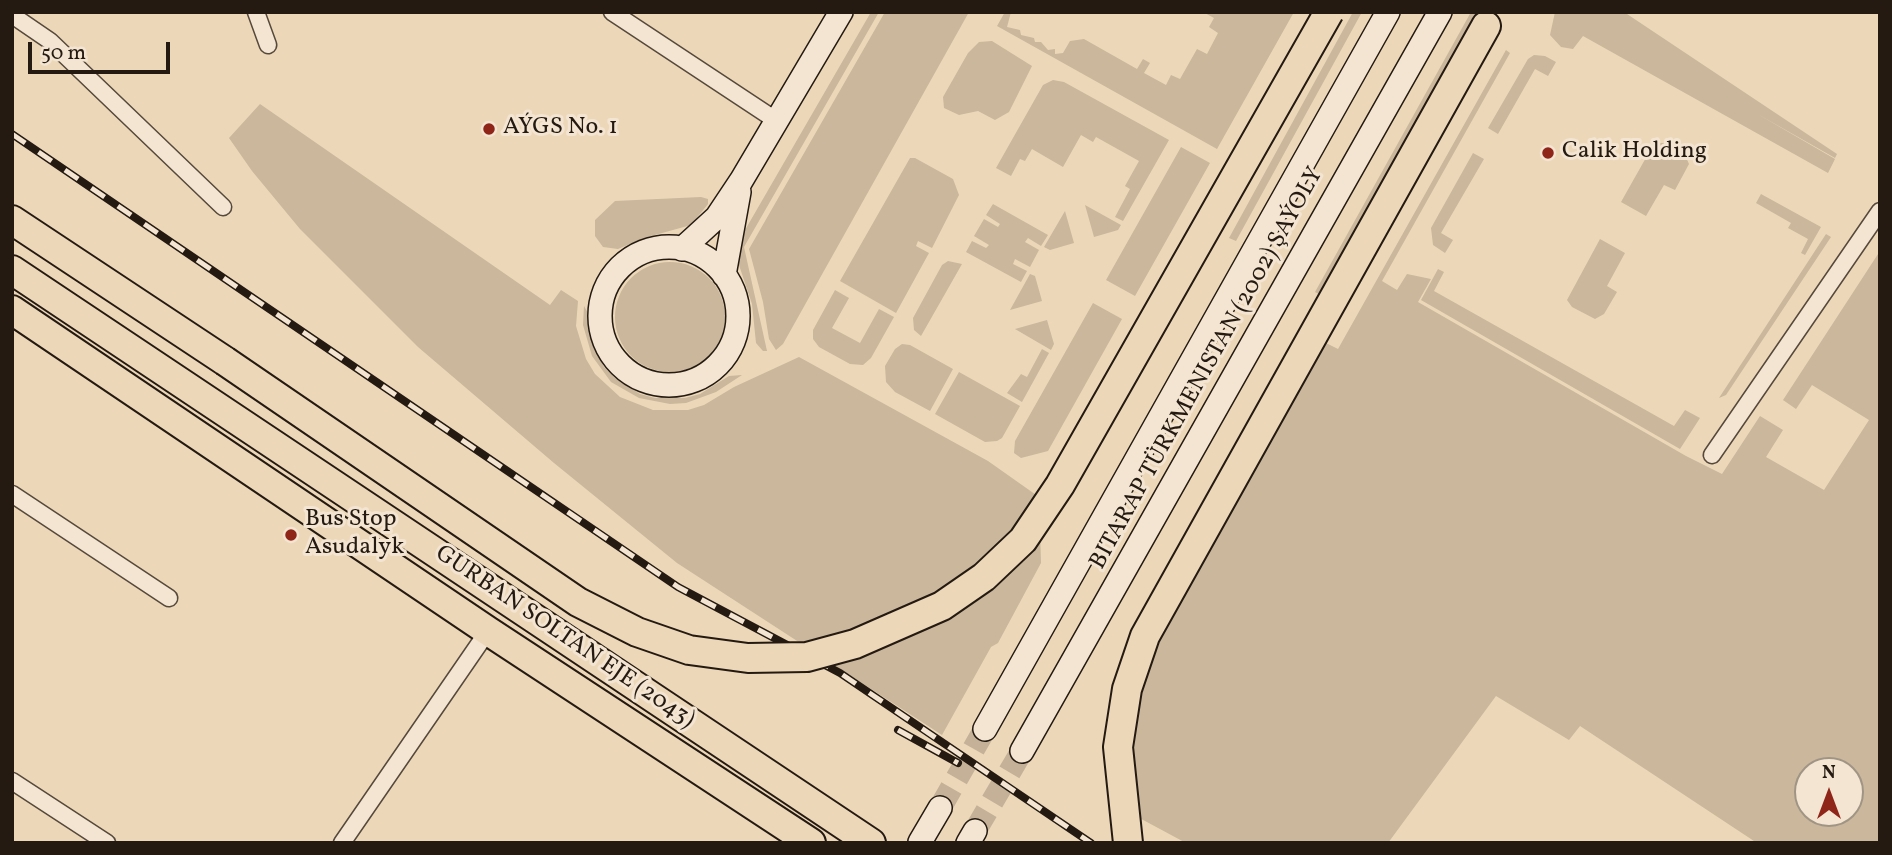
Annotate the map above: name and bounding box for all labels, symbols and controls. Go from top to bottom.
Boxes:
scale bar [32,28,173,72]
text: 50 m [41,39,86,68]
place label: AÝGS No. 1 [503,115,618,143]
marker: AÝGS No. 1 [481,121,497,137]
place label: Calik Holding [1562,139,1707,167]
marker: Calik Holding [1540,145,1556,161]
street label: BITARAP TÜRKMENISTAN (2002) ŞAÝOLY [1085,163,1331,575]
place label: Bus Stop Asudalyk [305,507,404,563]
marker: Bus Stop Asudalyk [283,527,299,543]
street label: GURBAN SOLTAN EJE (2043) [429,540,699,736]
north arrow [1794,757,1864,827]
text: N [1822,760,1836,786]

